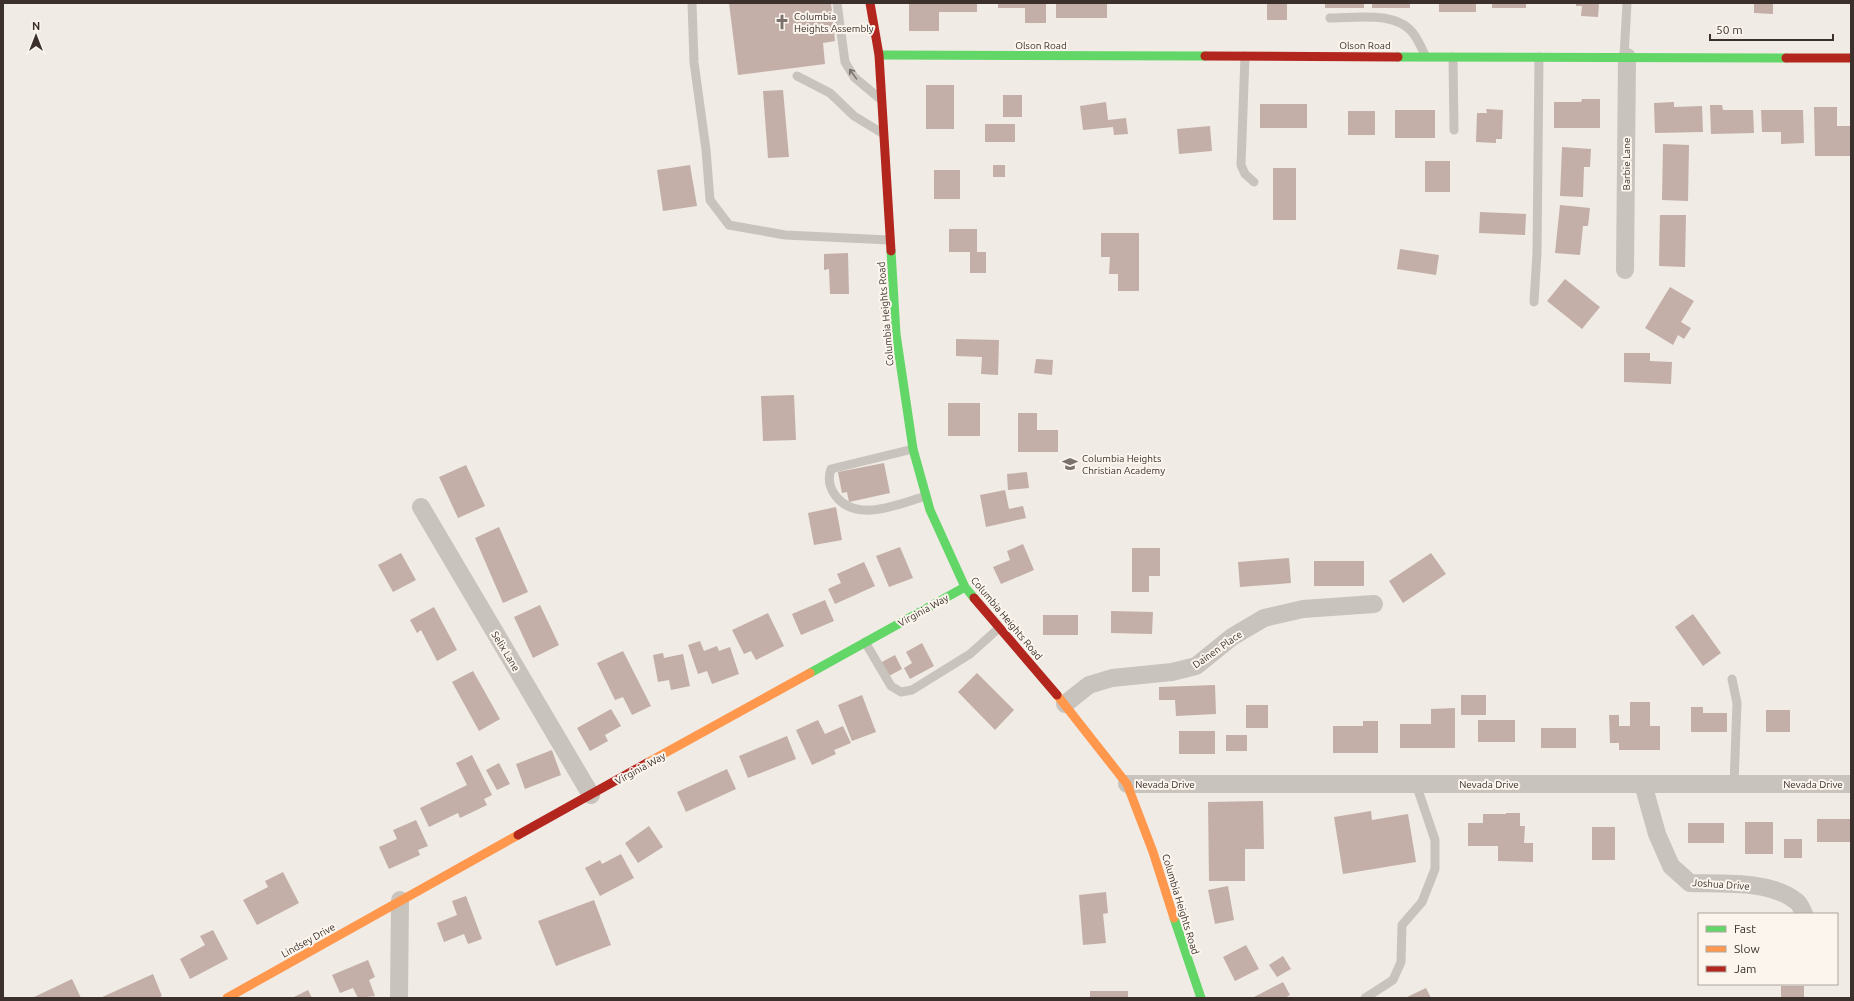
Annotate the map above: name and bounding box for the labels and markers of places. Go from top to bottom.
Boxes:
place label: Columbia Heights Assembly [794,11,874,34]
church icon: Columbia Heights Assembly [773,13,791,31]
place label: Columbia Heights Christian Academy [1082,453,1165,476]
school or university icon: Columbia Heights Christian Academy [1061,455,1079,473]

